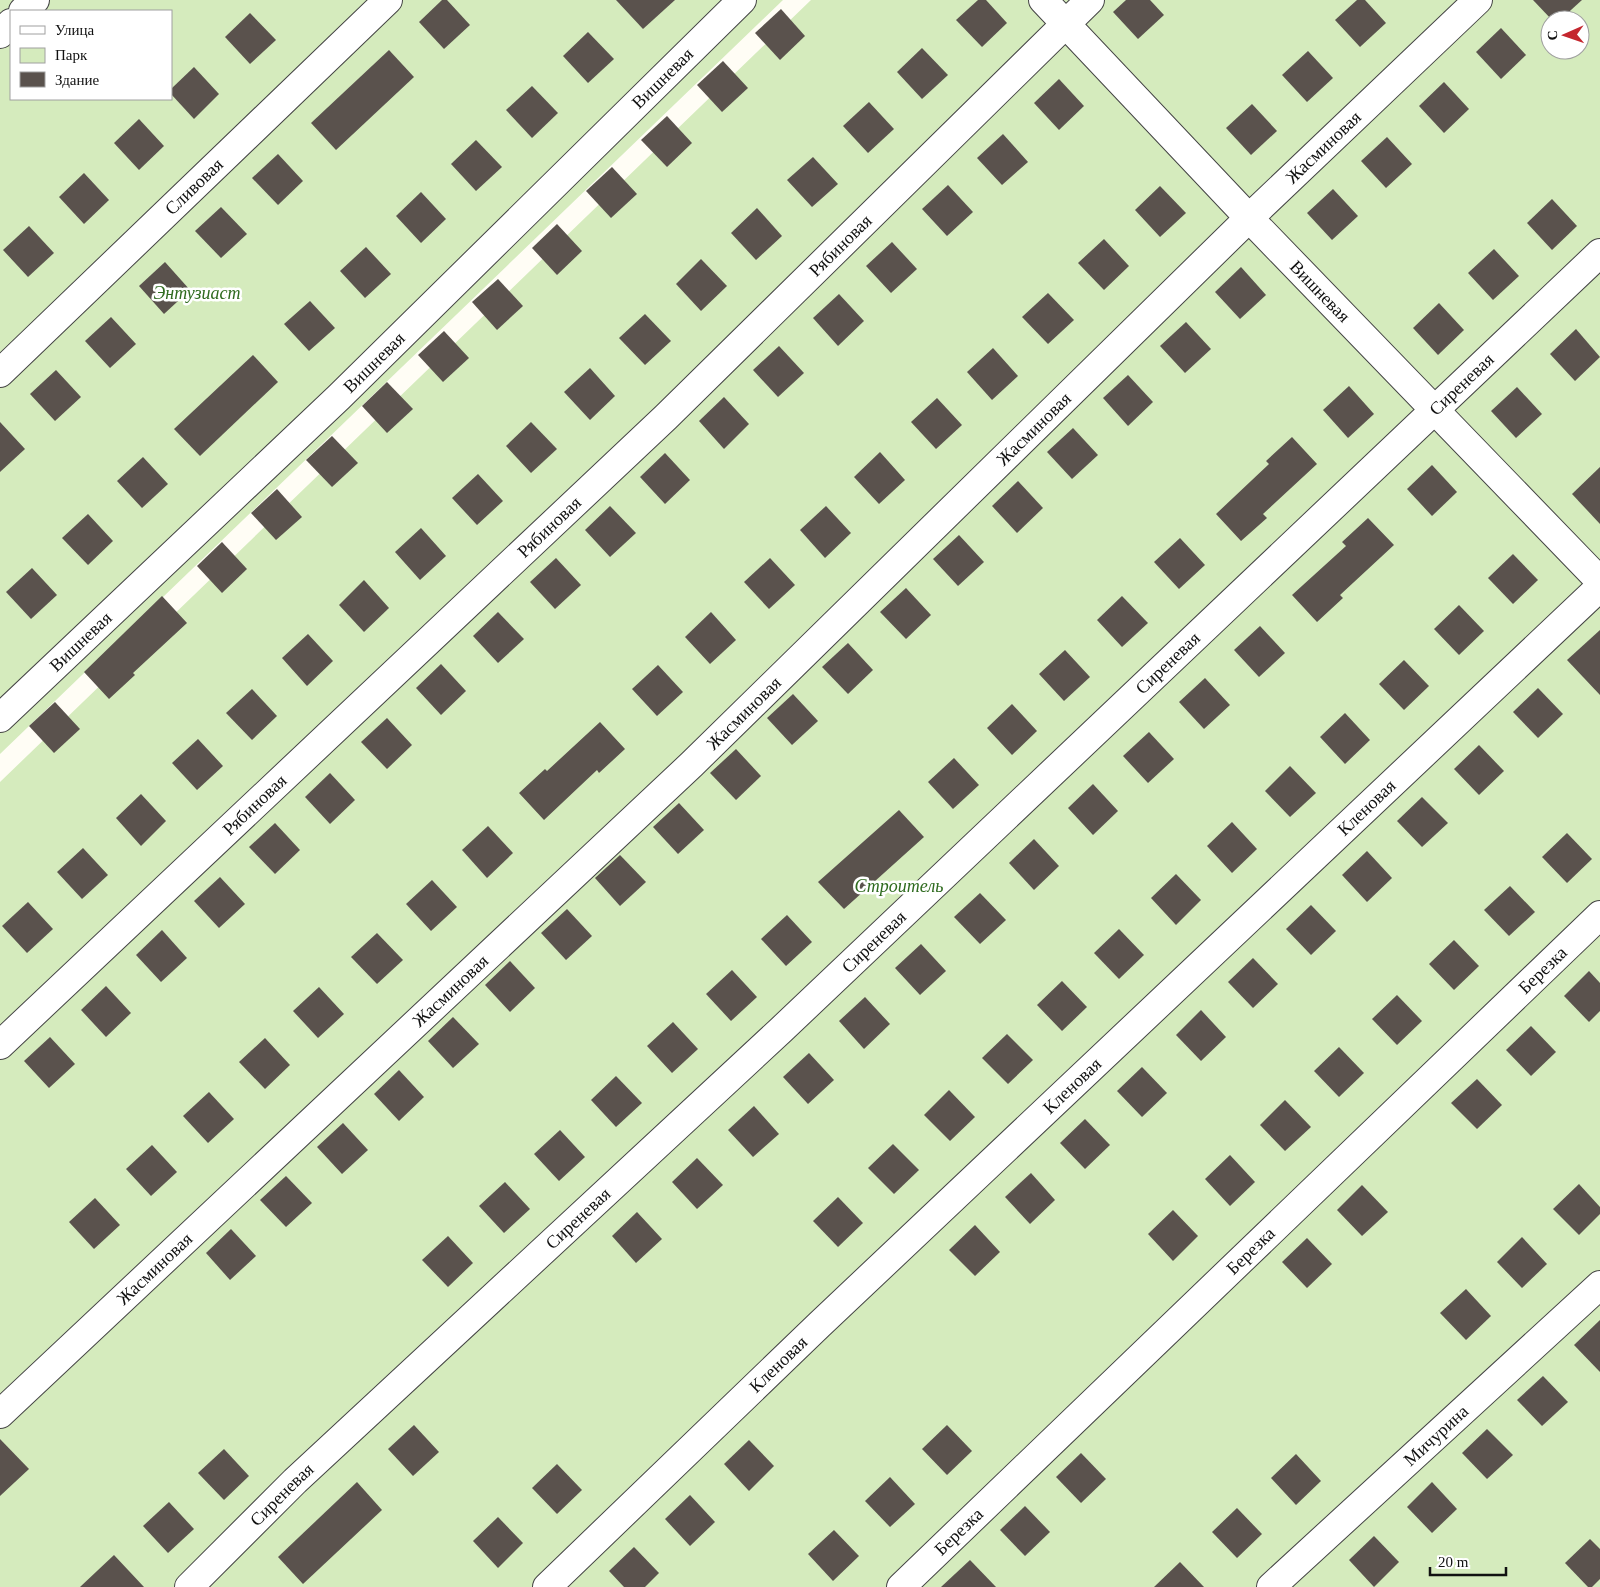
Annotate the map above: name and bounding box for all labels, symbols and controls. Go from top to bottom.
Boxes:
legend [10,10,172,100]
north arrow [1540,10,1590,60]
text: Улица [55,22,94,38]
text: С [1545,30,1560,41]
street label: Вишневая [628,44,697,113]
text: Парк [55,47,88,63]
text: Здание [55,72,99,88]
street label: Жасминовая [1282,107,1365,188]
street label: Сливовая [161,154,227,219]
street label: Рябиновая [805,210,876,281]
street label: Вишневая [1286,256,1354,326]
park label: Энтузиаст [153,283,241,303]
street label: Вишневая [339,328,409,397]
street label: Сиреневая [1425,349,1498,419]
street label: Жасминовая [993,388,1075,470]
street label: Рябиновая [513,492,585,562]
street label: Вишневая [46,608,116,676]
street label: Сиреневая [1132,628,1204,698]
street label: Жасминовая [703,672,785,754]
street label: Рябиновая [219,770,290,839]
street label: Кленовая [1333,776,1400,840]
park label: Строитель [855,876,943,896]
street label: Сиреневая [838,907,910,977]
street label: Березка [1514,942,1571,998]
street label: Жасминовая [409,951,492,1031]
street label: Кленовая [1039,1054,1105,1118]
street label: Сиреневая [542,1184,614,1253]
street label: Березка [1222,1223,1279,1279]
street label: Жасминовая [113,1229,196,1309]
street label: Кленовая [745,1332,811,1397]
street label: Мичурина [1400,1401,1472,1470]
street label: Сиреневая [246,1459,318,1530]
street label: Березка [930,1504,987,1559]
scale bar [1430,1544,1506,1576]
text: 20 m [1438,1554,1469,1570]

